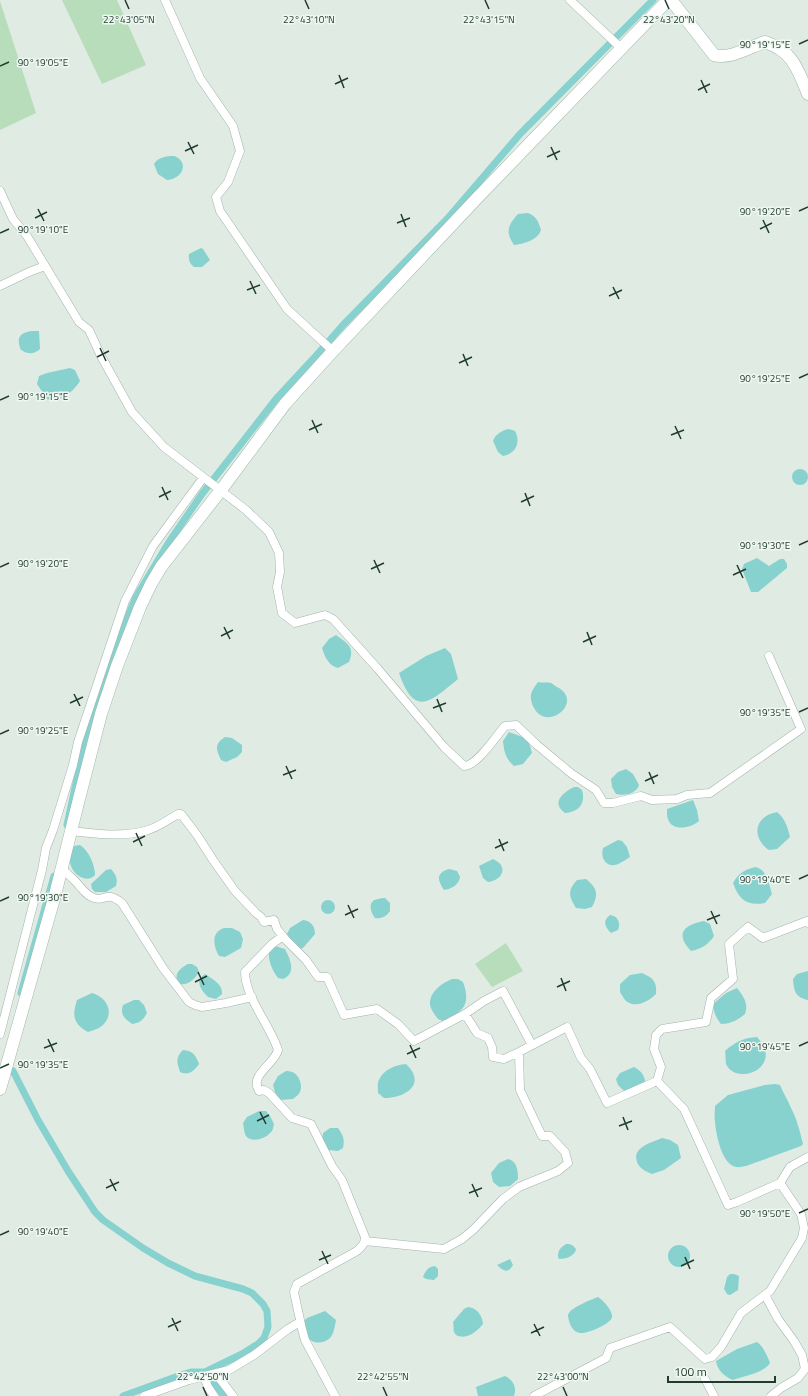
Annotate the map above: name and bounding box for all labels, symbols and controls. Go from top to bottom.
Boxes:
text: 22°43'05"N [103,12,155,27]
text: 22°43'10"N [283,12,335,27]
text: 22°43'15"N [463,12,515,27]
text: 22°43'20"N [643,12,695,27]
text: 90°19'15"E [740,37,791,52]
text: 90°19'05"E [18,55,69,70]
text: 90°19'20"E [740,204,791,219]
text: 90°19'10"E [18,222,69,237]
text: 90°19'25"E [740,371,791,386]
text: 90°19'15"E [18,389,69,404]
text: 90°19'30"E [740,538,791,553]
text: 90°19'20"E [18,556,69,571]
text: 90°19'35"E [740,705,791,720]
text: 90°19'25"E [18,723,69,738]
text: 90°19'40"E [740,872,791,887]
text: 90°19'30"E [18,890,69,905]
text: 90°19'45"E [740,1039,791,1054]
text: 90°19'35"E [18,1057,69,1072]
text: 90°19'50"E [740,1206,791,1221]
text: 90°19'40"E [18,1224,69,1239]
scale bar [668,1358,775,1384]
text: 100 m [674,1362,707,1381]
text: 22°42'50"N [177,1369,229,1384]
text: 22°42'55"N [357,1369,409,1384]
text: 22°43'00"N [537,1369,589,1384]

